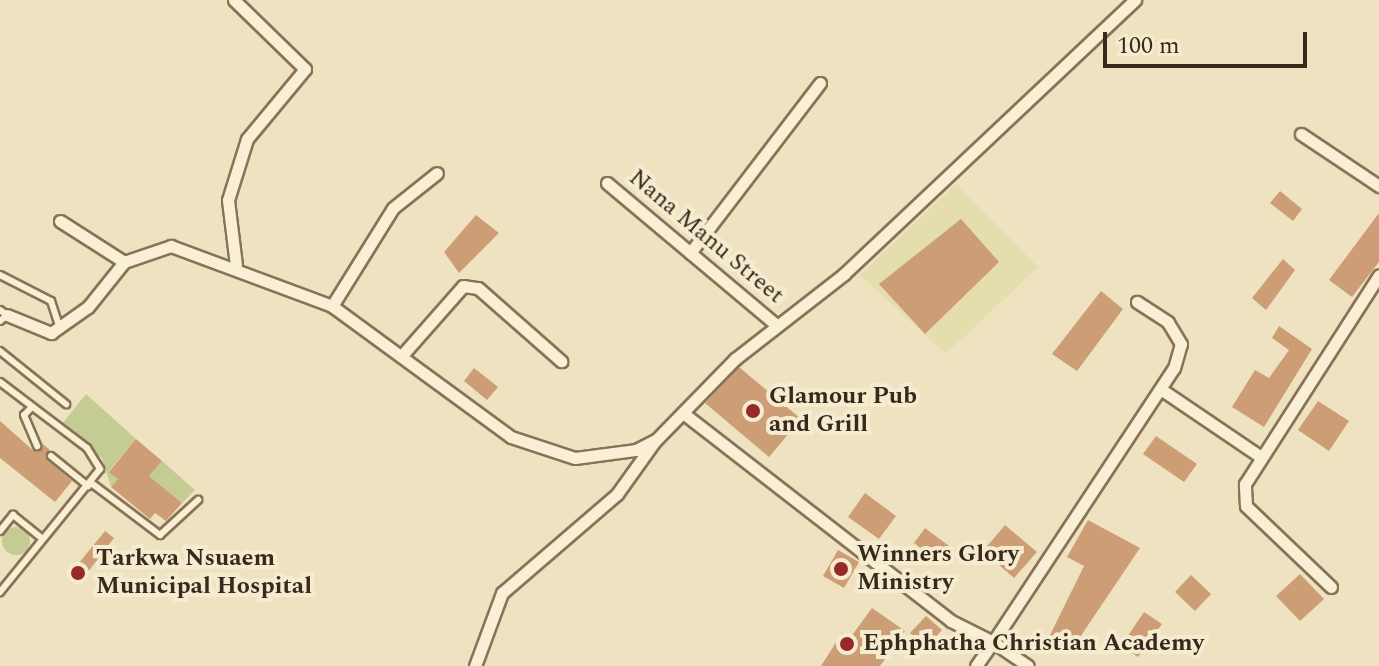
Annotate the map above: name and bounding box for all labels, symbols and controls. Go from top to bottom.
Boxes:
scale bar [1107,16,1311,66]
text: 100 m [1117,28,1180,64]
street label: Nana Manu Street [623,164,789,310]
place label: Glamour Pub and Grill [769,383,917,439]
marker: Glamour Pub and Grill [744,402,762,420]
place label: Winners Glory Ministry [857,541,1019,597]
place label: Tarkwa Nsuaem Municipal Hospital [96,545,312,601]
marker: Winners Glory Ministry [832,560,850,578]
marker: Tarkwa Nsuaem Municipal Hospital [67,562,89,584]
place label: Ephphatha Christian Academy [863,630,1204,658]
marker: Ephphatha Christian Academy [838,635,856,653]

